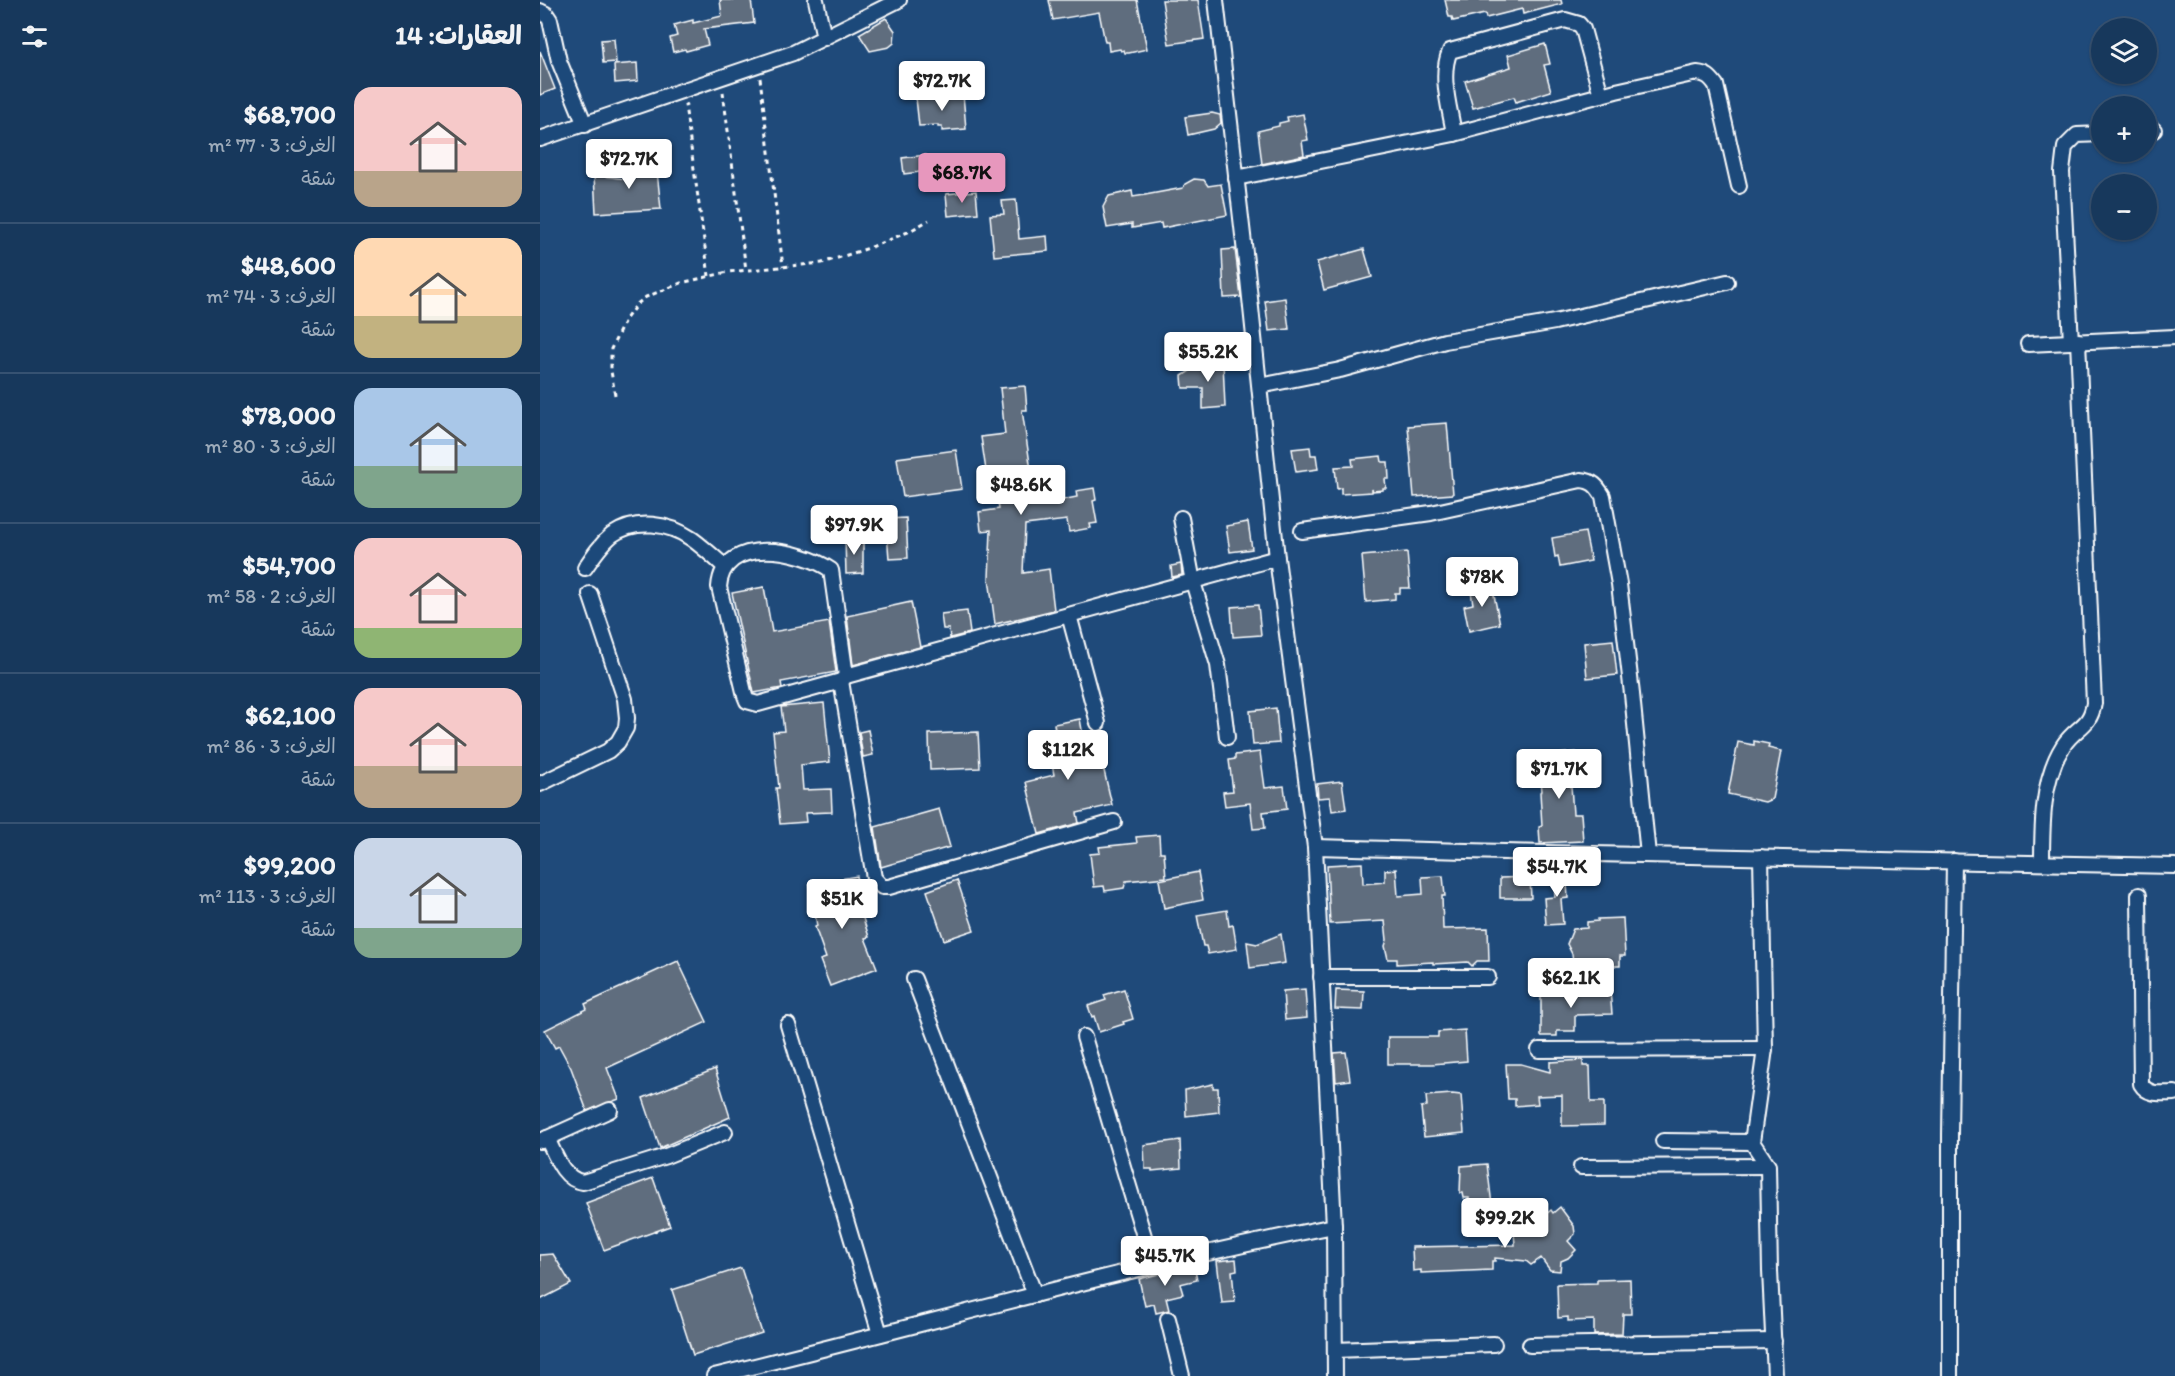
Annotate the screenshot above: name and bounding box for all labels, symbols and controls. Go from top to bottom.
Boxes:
map controls [2091,18,2157,240]
button: layers [2091,18,2157,84]
text: العقارات: 14 [395,19,522,51]
icon: filters [18,20,51,53]
pin: $72.7K [893,61,991,112]
text: $72.7K [913,68,971,92]
button: + [2091,96,2157,162]
text: $68,700 [244,98,336,130]
icon: home [402,111,474,183]
text: الغرف: 3 · 77 m² [208,133,336,157]
pin: $72.7K [580,139,678,190]
text: $72.7K [600,146,658,170]
pin: $68.7K [913,153,1011,204]
text: $68.7K [932,160,992,184]
text: شقة [301,166,336,190]
button: − [2091,174,2157,240]
text: $48,600 [241,249,336,281]
icon: home [402,262,474,334]
text: الغرف: 3 · 74 m² [206,284,336,308]
text: شقة [301,317,336,341]
pin: $55.2K [1159,332,1257,383]
text: $55.2K [1178,339,1238,363]
text: $78,000 [241,399,336,431]
icon: home [402,412,474,484]
text: الغرف: 3 · 80 m² [205,434,336,458]
pin: $48.6K [972,465,1070,516]
text: شقة [301,467,336,491]
text: $48.6K [990,472,1052,496]
pin: $97.9K [805,505,903,556]
text: $97.9K [825,512,883,536]
text: $54,700 [242,549,336,581]
pin: $78K [1446,557,1518,608]
icon: home [402,562,474,634]
text: $78K [1460,564,1504,588]
text: الغرف: 2 · 58 m² [207,584,336,608]
text: شقة [301,617,336,641]
text: $62,100 [245,699,336,731]
icon: home [402,712,474,784]
pin: $112K [1026,730,1110,781]
text: الغرف: 3 · 86 m² [207,734,336,758]
text: $112K [1042,737,1094,761]
pin: $71.7K [1510,749,1608,800]
text: $71.7K [1531,756,1587,780]
text: شقة [301,767,336,791]
pin: $54.7K [1508,847,1606,898]
text: $99,200 [244,849,336,881]
text: $54.7K [1527,854,1587,878]
icon: home [402,862,474,934]
pin: $51K [806,879,878,930]
text: الغرف: 3 · 113 m² [199,884,336,908]
text: $51K [821,886,863,910]
text: شقة [301,917,336,941]
pin: $62.1K [1522,958,1620,1009]
text: $62.1K [1542,965,1600,989]
pin: $99.2K [1456,1198,1554,1249]
text: $99.2K [1475,1205,1535,1229]
pin: $45.7K [1116,1236,1214,1287]
text: $45.7K [1135,1243,1195,1267]

